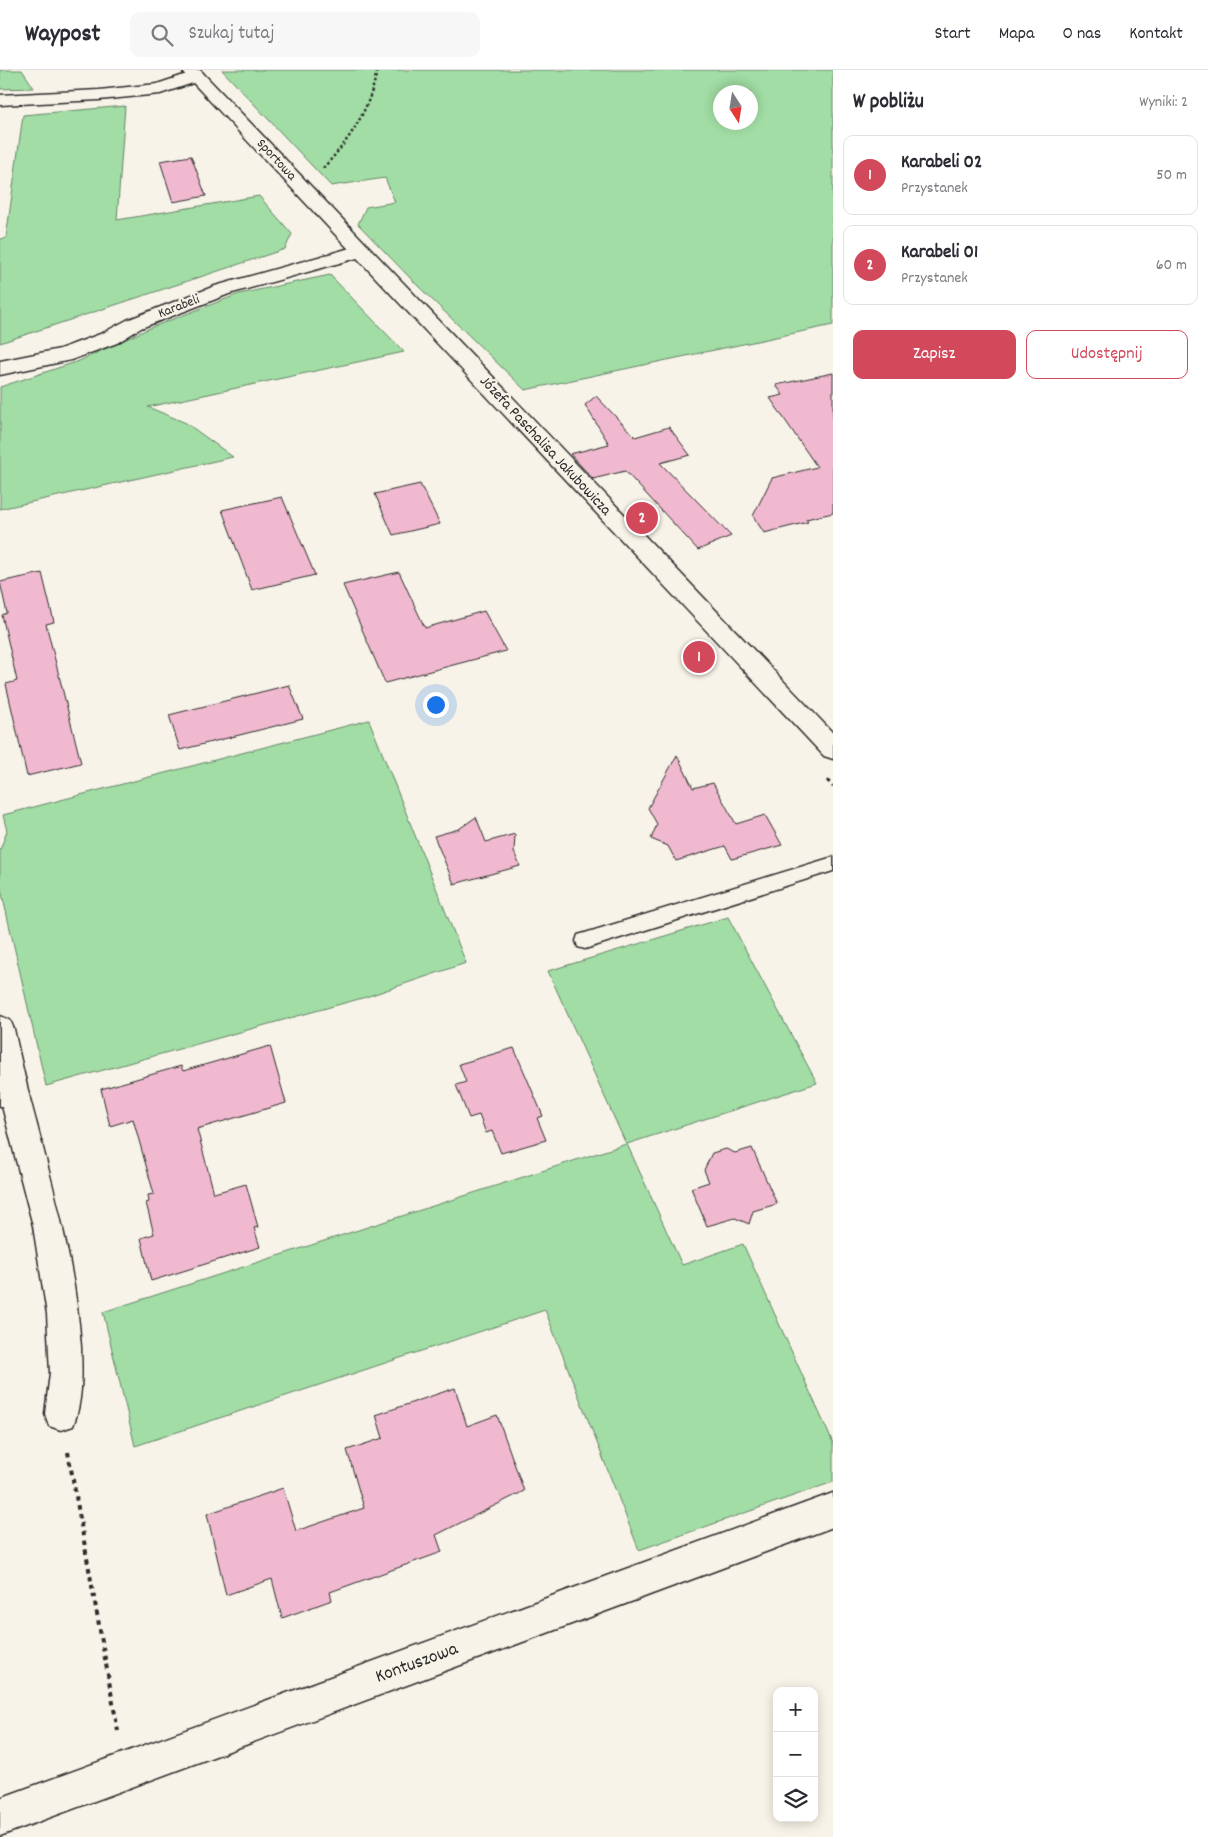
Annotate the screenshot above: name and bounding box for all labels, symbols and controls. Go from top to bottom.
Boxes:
search box [130,12,480,57]
text: Waypost [25,18,100,52]
icon: search [148,21,176,49]
text: Szukaj tutaj [188,21,274,48]
text: Start [934,22,971,47]
text: Mapa [999,22,1034,47]
text: O nas [1062,22,1101,47]
text: Kontakt [1129,22,1183,47]
north arrow [713,85,758,130]
text: W pobliżu [853,88,924,118]
text: Wyniki: 2 [1139,91,1188,114]
street label: Sportowa [251,135,301,186]
text: Karabeli 02 [901,150,982,177]
text: 1 [868,164,872,187]
text: 50 m [1156,164,1187,187]
text: Przystanek [901,177,968,200]
text: Karabeli 01 [901,240,978,267]
text: 2 [867,254,874,277]
text: 60 m [1156,254,1187,277]
text: Przystanek [901,267,968,290]
street label: Karabeli [155,290,203,324]
button: Zapisz [853,330,1016,379]
button: Udostępnij [1026,330,1188,379]
street label: Józefa Paschalisa Jakubowicza [474,371,617,522]
pin: 2 [626,499,658,537]
pin: 1 [683,638,715,676]
your location [423,692,449,718]
street label: Kontuszowa [372,1636,463,1691]
map controls [773,1687,818,1822]
button: + [773,1687,818,1732]
button: − [773,1732,818,1777]
button: layers [773,1777,818,1822]

